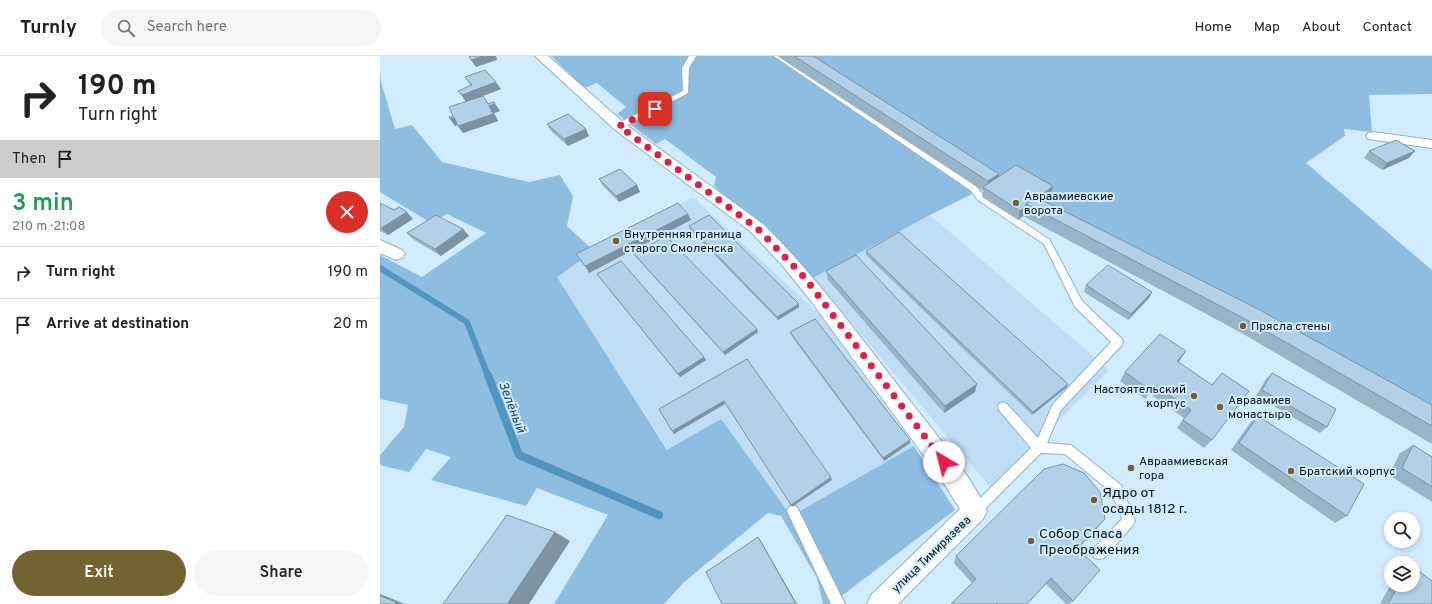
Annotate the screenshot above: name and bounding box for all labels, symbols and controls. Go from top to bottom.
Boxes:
search box [101,10,381,46]
text: Turnly [20,16,77,40]
icon: search [115,17,137,39]
text: Search here [147,18,227,37]
text: Home [1195,19,1232,36]
text: Map [1254,19,1280,36]
text: About [1302,19,1341,36]
text: Contact [1363,19,1412,36]
text: 190 m [78,69,156,105]
icon: right [12,72,64,124]
pin [638,92,672,126]
icon: arrive [644,98,666,120]
text: Turn right [78,104,158,127]
icon: arrive [54,148,76,170]
text: Then [12,150,46,169]
text: 3 min [12,189,74,219]
place label: Авраамиевские ворота [1024,189,1114,219]
button: close [326,191,368,233]
marker: Авраамиевские ворота [1011,198,1021,208]
text: 210 m · 21:08 [12,219,85,235]
place label: Внутренняя граница старого Смоленска [624,227,742,257]
marker: Внутренняя граница старого Смоленска [611,236,621,246]
icon: right [12,262,34,284]
text: Turn right [46,263,115,282]
text: 190 m [328,263,368,282]
icon: arrive [12,314,34,336]
text: Arrive at destination [46,315,189,334]
text: 20 m [333,315,368,334]
place label: Прясла стены [1251,319,1330,335]
marker: Прясла стены [1238,321,1248,331]
water label: Зелёный [494,380,528,436]
place label: Настоятельский корпус [1094,382,1186,412]
marker: Настоятельский корпус [1189,391,1199,401]
place label: Авраамиев монастырь [1228,393,1291,423]
marker: Авраамиев монастырь [1215,402,1225,412]
position arrow [923,441,965,483]
place label: Авраамиевская гора [1139,454,1228,484]
marker: Авраамиевская гора [1126,463,1136,473]
place label: Братский корпус [1299,464,1395,480]
marker: Братский корпус [1286,466,1296,476]
place label: Ядро от осады 1812 г. [1102,485,1187,518]
marker: Ядро от осады 1812 г. [1089,495,1099,505]
map controls [1384,512,1420,592]
button: search [1384,512,1420,548]
street label: улица Тимирязева [888,513,975,597]
place label: Собор Спаса Преображения [1039,526,1139,559]
marker: Собор Спаса Преображения [1026,536,1036,546]
button: Exit [12,550,186,596]
button: Share [194,550,368,596]
button: layers [1384,556,1420,592]

